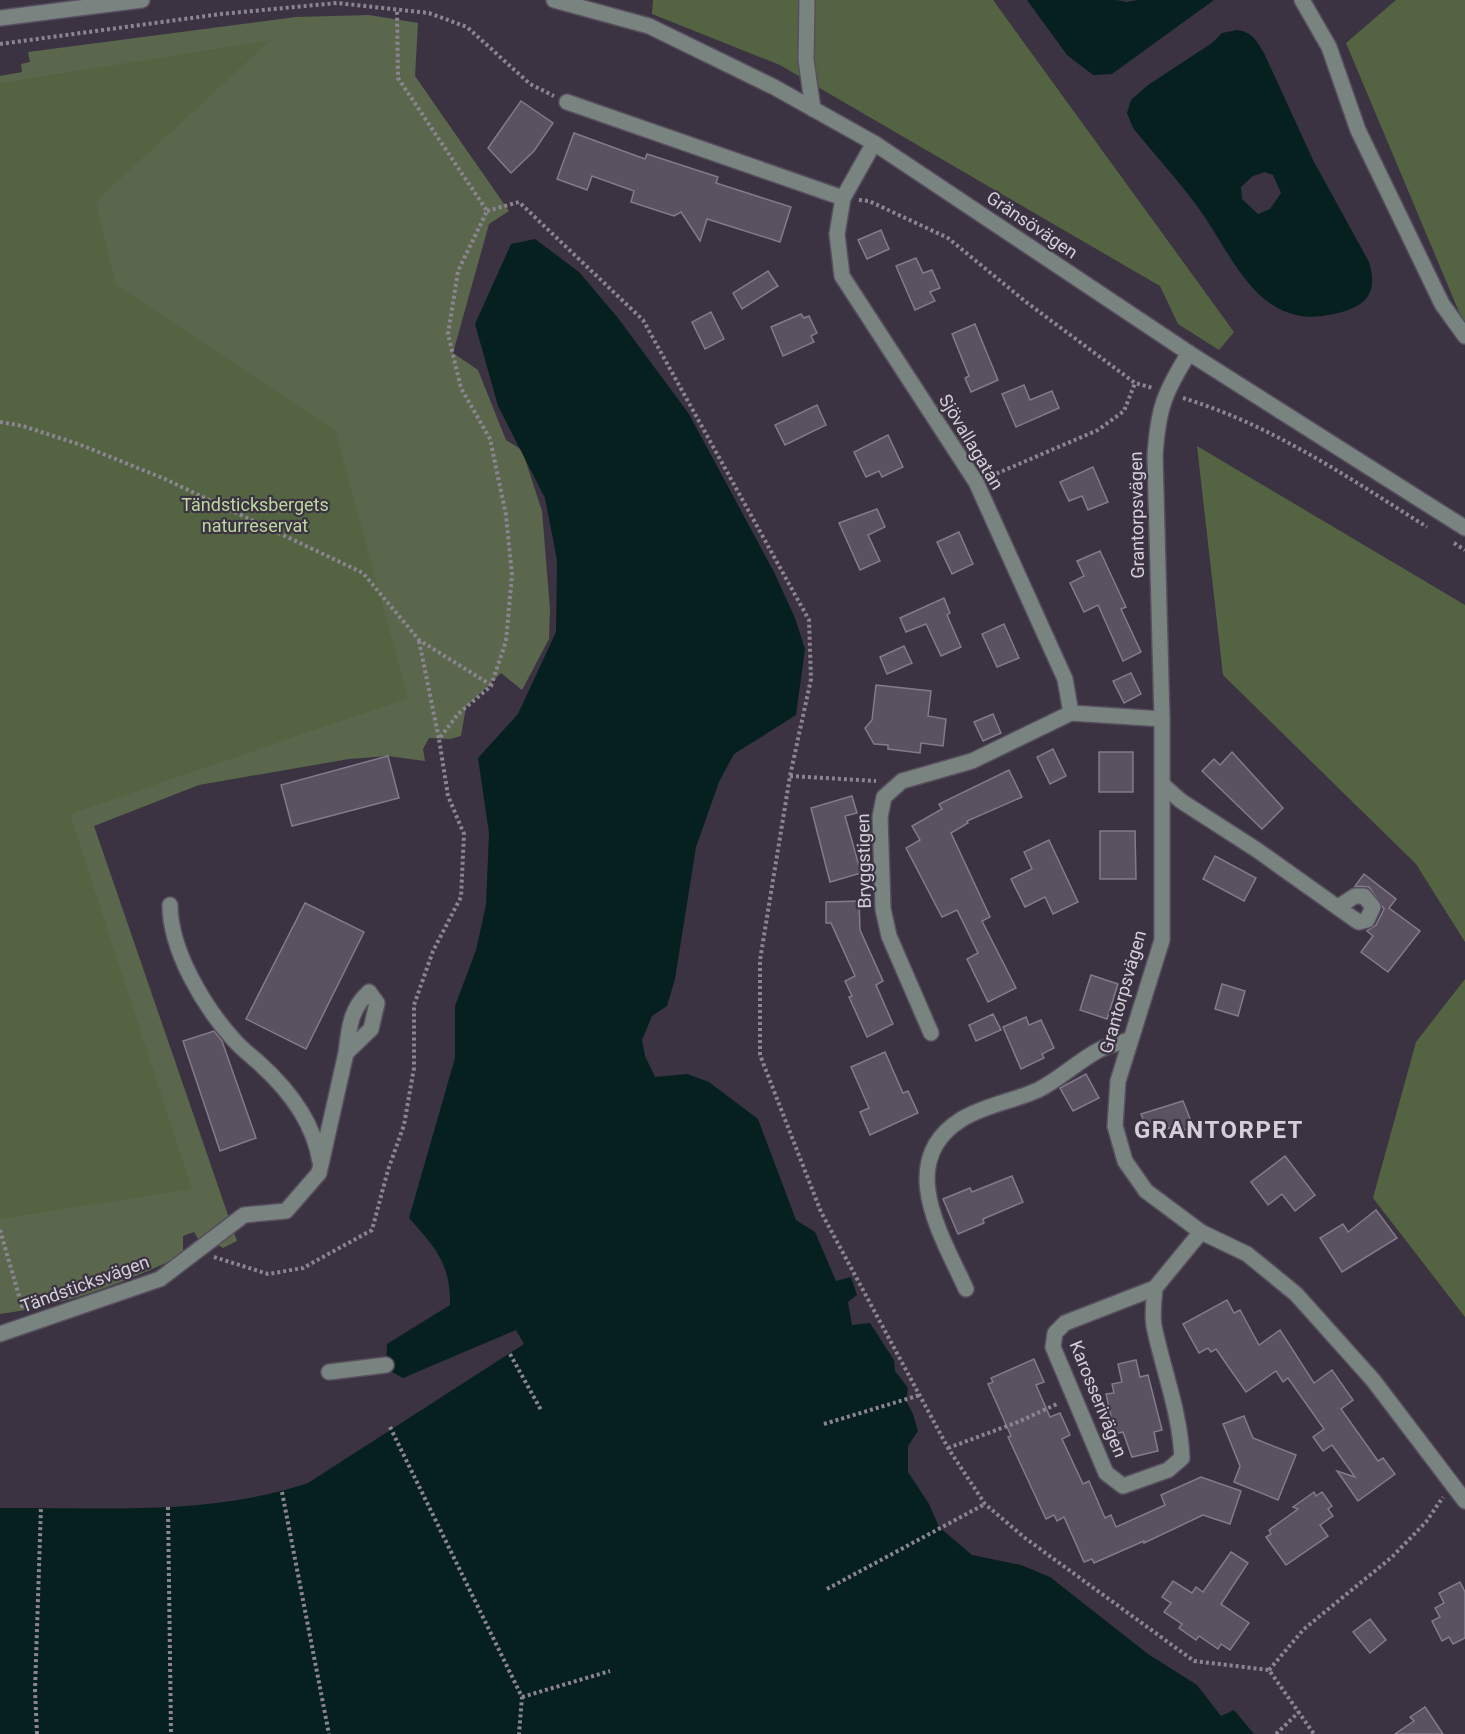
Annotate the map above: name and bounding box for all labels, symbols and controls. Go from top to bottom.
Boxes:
street label: Gränsövägen [983,186,1082,263]
street label: Sjövallagatan [935,390,1008,493]
street label: Grantorpsvägen [1125,451,1148,579]
park label: Tändsticksbergets naturreservat [181,494,329,536]
street label: Bryggstigen [852,813,875,909]
street label: Grantorpsvägen [1095,928,1150,1056]
district label: GRANTORPET [1134,1116,1304,1144]
street label: Tändsticksvägen [18,1251,152,1316]
street label: Karosserivägen [1066,1337,1131,1460]

